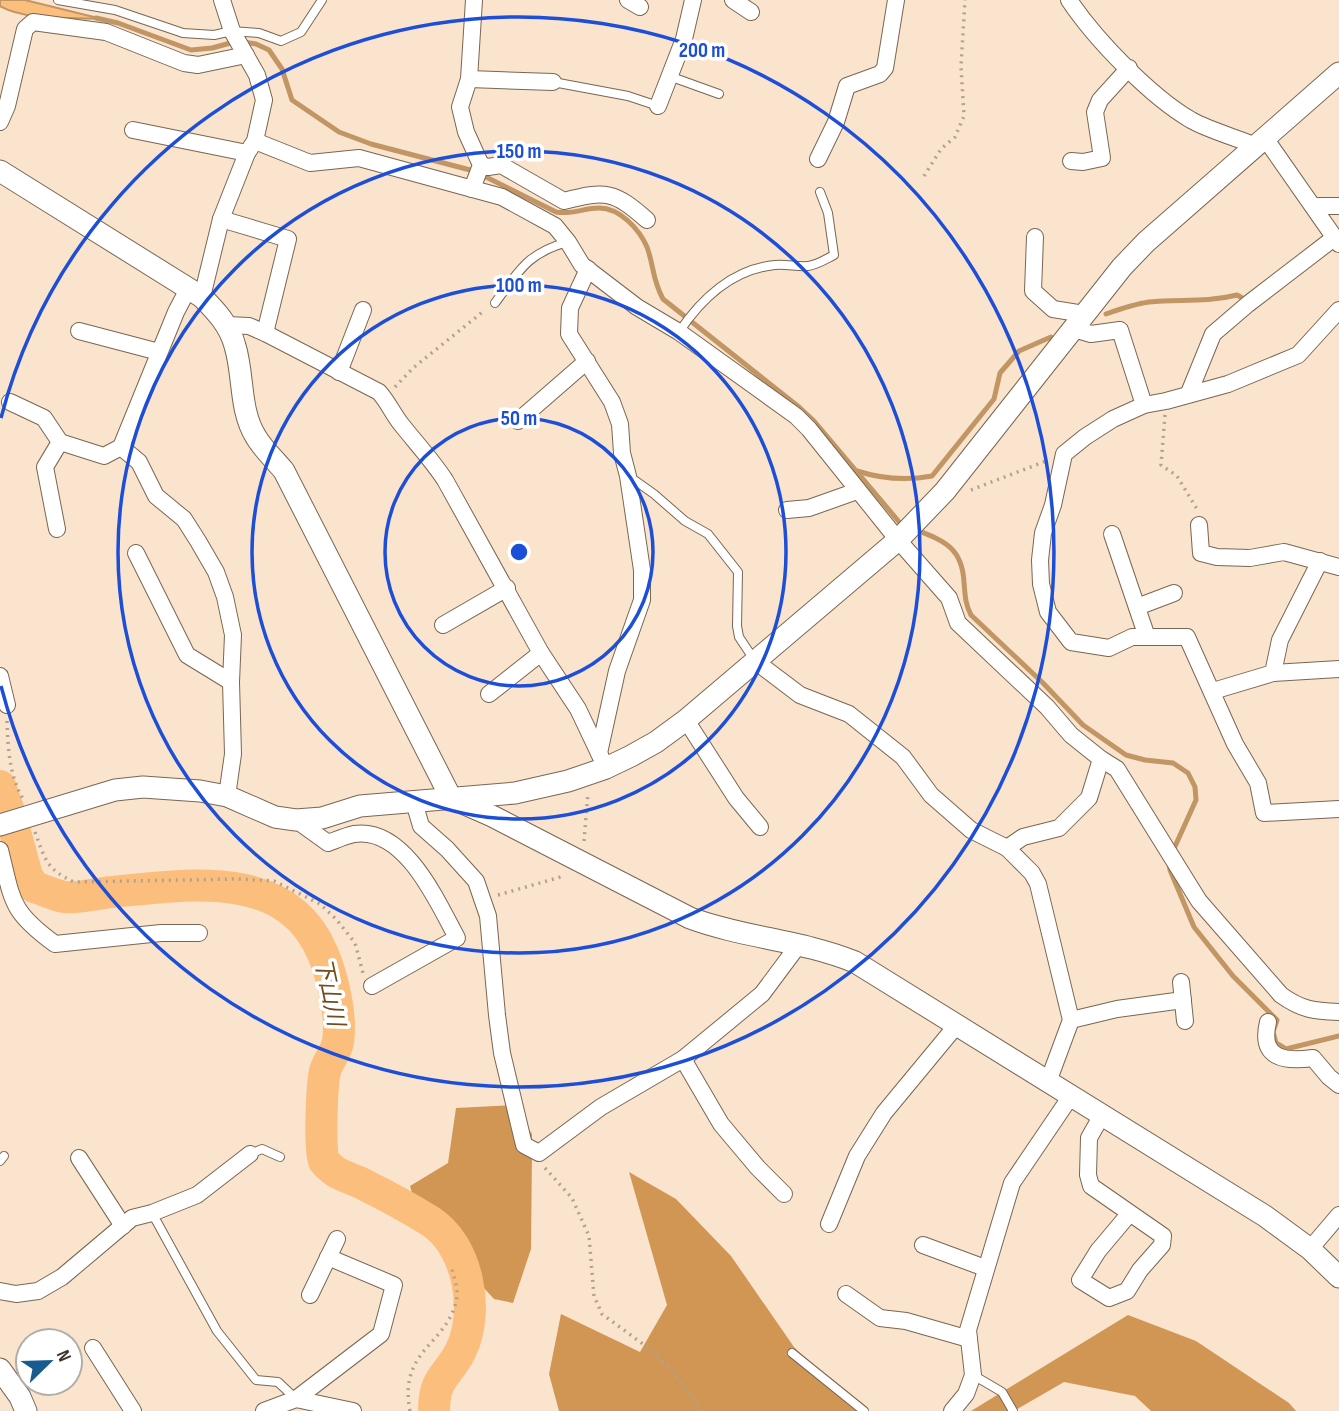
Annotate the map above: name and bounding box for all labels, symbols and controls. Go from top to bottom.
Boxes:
text: 200 m [679,38,725,63]
text: 150 m [497,139,541,164]
text: 100 m [496,273,542,298]
text: 50 m [501,406,537,431]
centre of rings [507,540,531,564]
water label: 下山川 [308,955,350,1032]
north arrow [14,1327,84,1397]
text: N [51,1347,76,1365]

